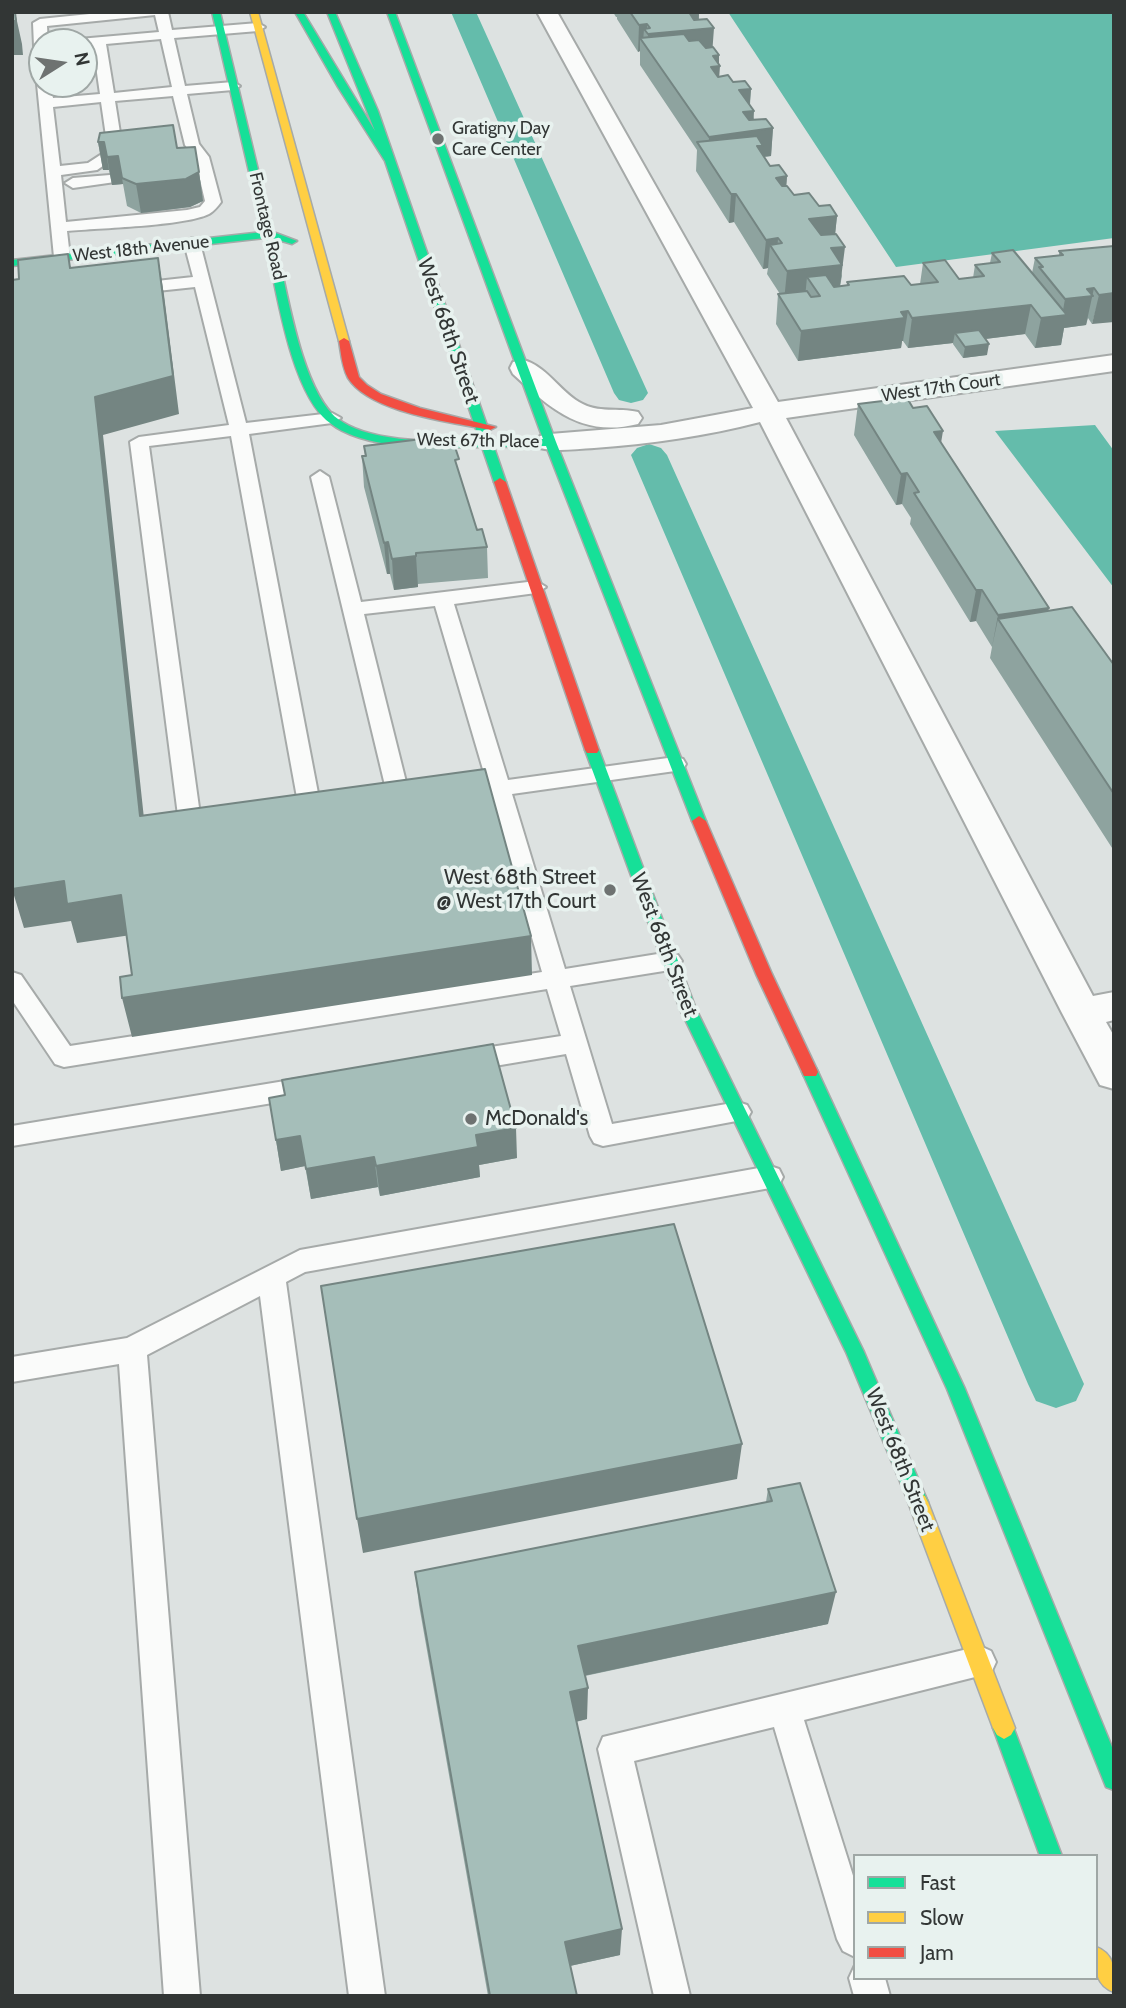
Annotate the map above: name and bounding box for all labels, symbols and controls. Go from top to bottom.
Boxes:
north arrow [28,28,98,98]
text: N [69,50,95,68]
place label: Gratigny Day Care Center [452,118,550,160]
marker: Gratigny Day Care Center [430,131,446,147]
street label: Frontage Road [244,170,290,282]
street label: West 18th Avenue [72,231,210,267]
street label: West 68th Street [411,255,485,407]
street label: West 17th Court [880,369,1002,407]
street label: West 67th Place [417,429,539,453]
place label: West 68th Street @ West 17th Court [436,865,596,915]
street label: West 68th Street [625,869,703,1021]
marker: West 68th Street @ West 17th Court [602,882,618,898]
place label: McDonald's [485,1106,588,1132]
marker: McDonald's [463,1111,479,1127]
street label: West 68th Street [860,1385,940,1535]
legend [853,1854,1098,1980]
text: Fast [920,1870,956,1895]
text: Slow [920,1905,964,1930]
text: Jam [920,1940,954,1965]

